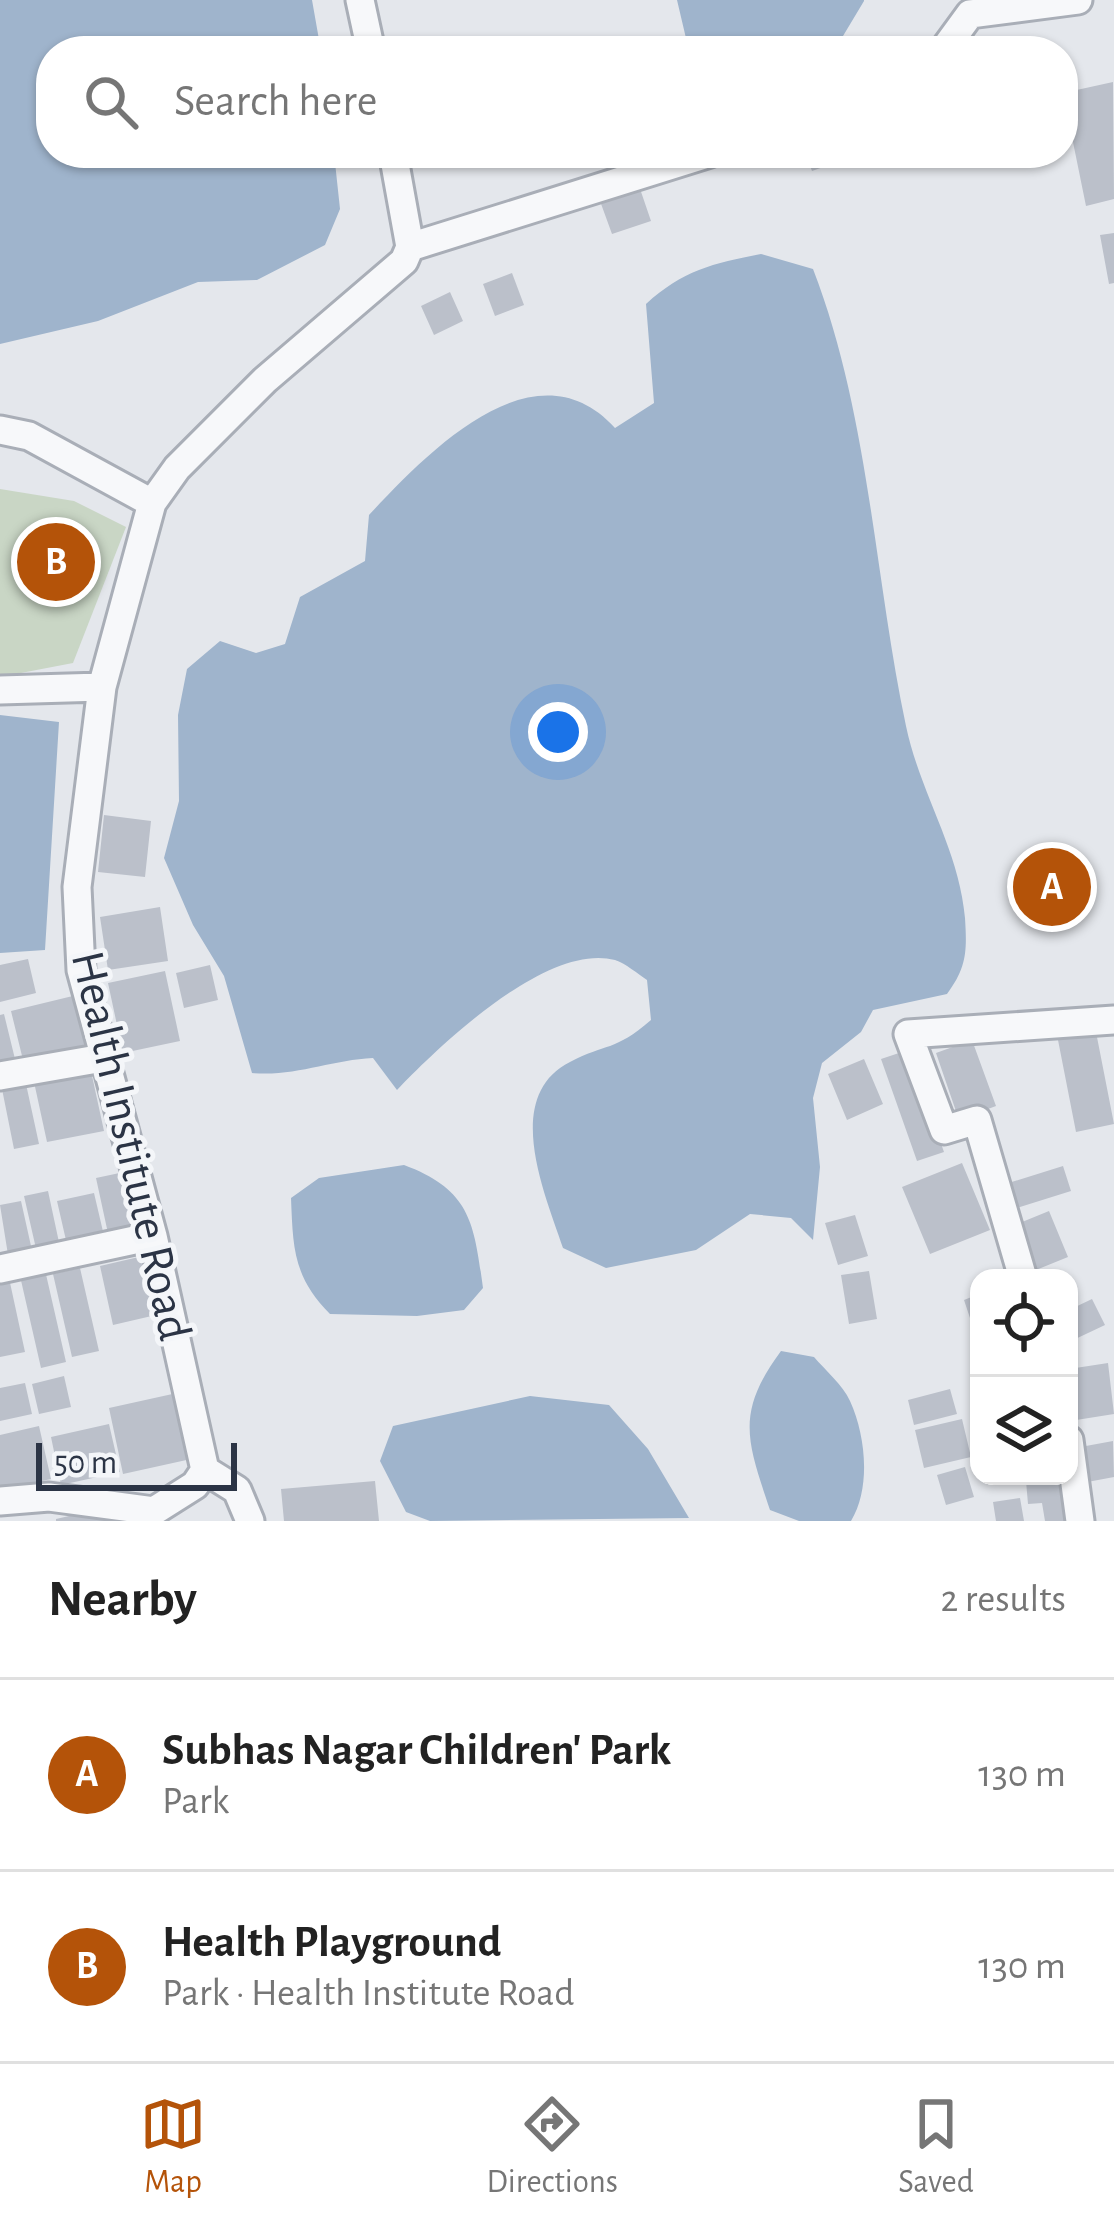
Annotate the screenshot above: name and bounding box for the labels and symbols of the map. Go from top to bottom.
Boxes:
pin: B [17,517,95,607]
your location [528,702,588,762]
pin: A [1013,842,1091,932]
street label: Health Institute Road [62,947,198,1345]
scale bar [36,1437,237,1490]

